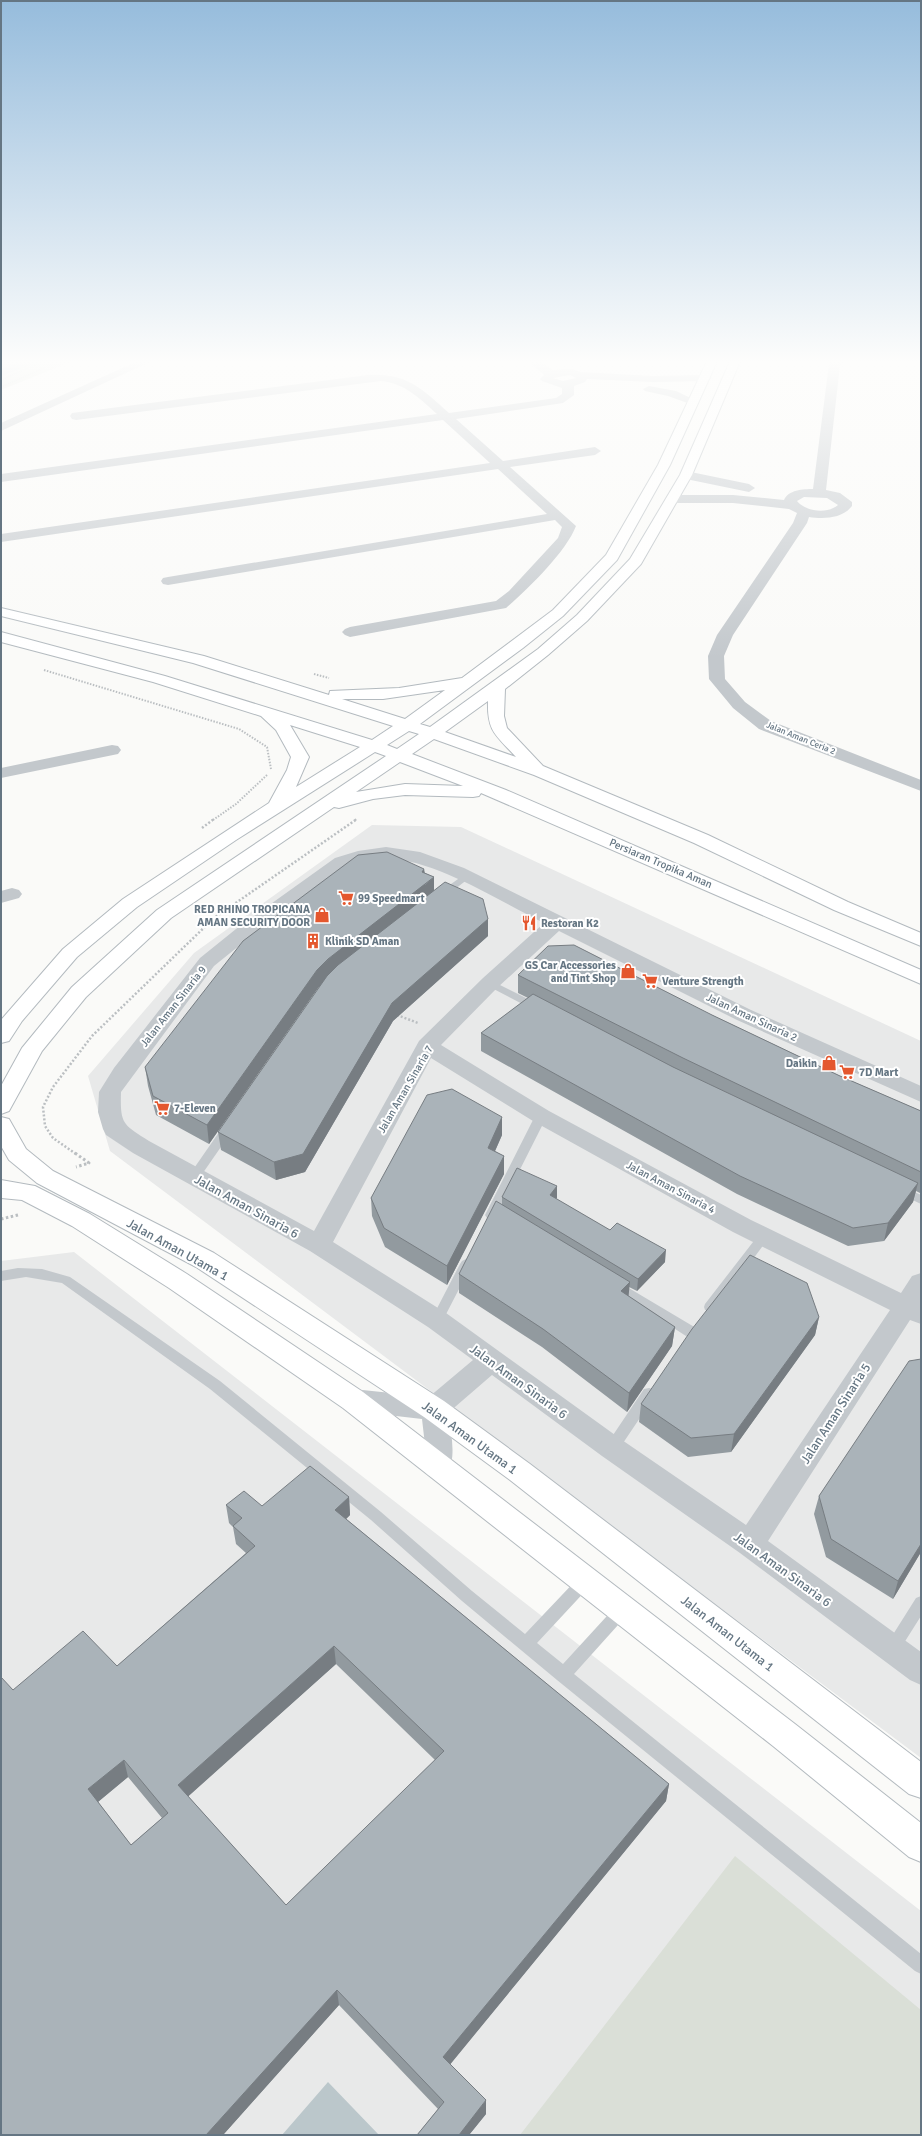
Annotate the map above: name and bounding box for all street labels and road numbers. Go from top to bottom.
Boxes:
street label: Jalan Aman Ceria 2 [765,720,837,757]
street label: Persiaran Tropika Aman [607,836,714,891]
street label: Jalan Aman Sinaria 9 [138,963,209,1049]
street label: Jalan Aman Sinaria 2 [704,991,799,1044]
street label: Jalan Aman Sinaria 7 [375,1043,436,1135]
street label: Jalan Aman Sinaria 4 [624,1159,717,1216]
street label: Jalan Aman Sinaria 6 [192,1172,301,1242]
street label: Jalan Aman Utama 1 [124,1215,231,1285]
street label: Jalan Aman Sinaria 6 [466,1341,570,1423]
street label: Jalan Aman Sinaria 5 [797,1360,874,1467]
street label: Jalan Aman Utama 1 [419,1398,520,1478]
street label: Jalan Aman Sinaria 6 [730,1529,834,1611]
street label: Jalan Aman Utama 1 [678,1592,777,1675]

